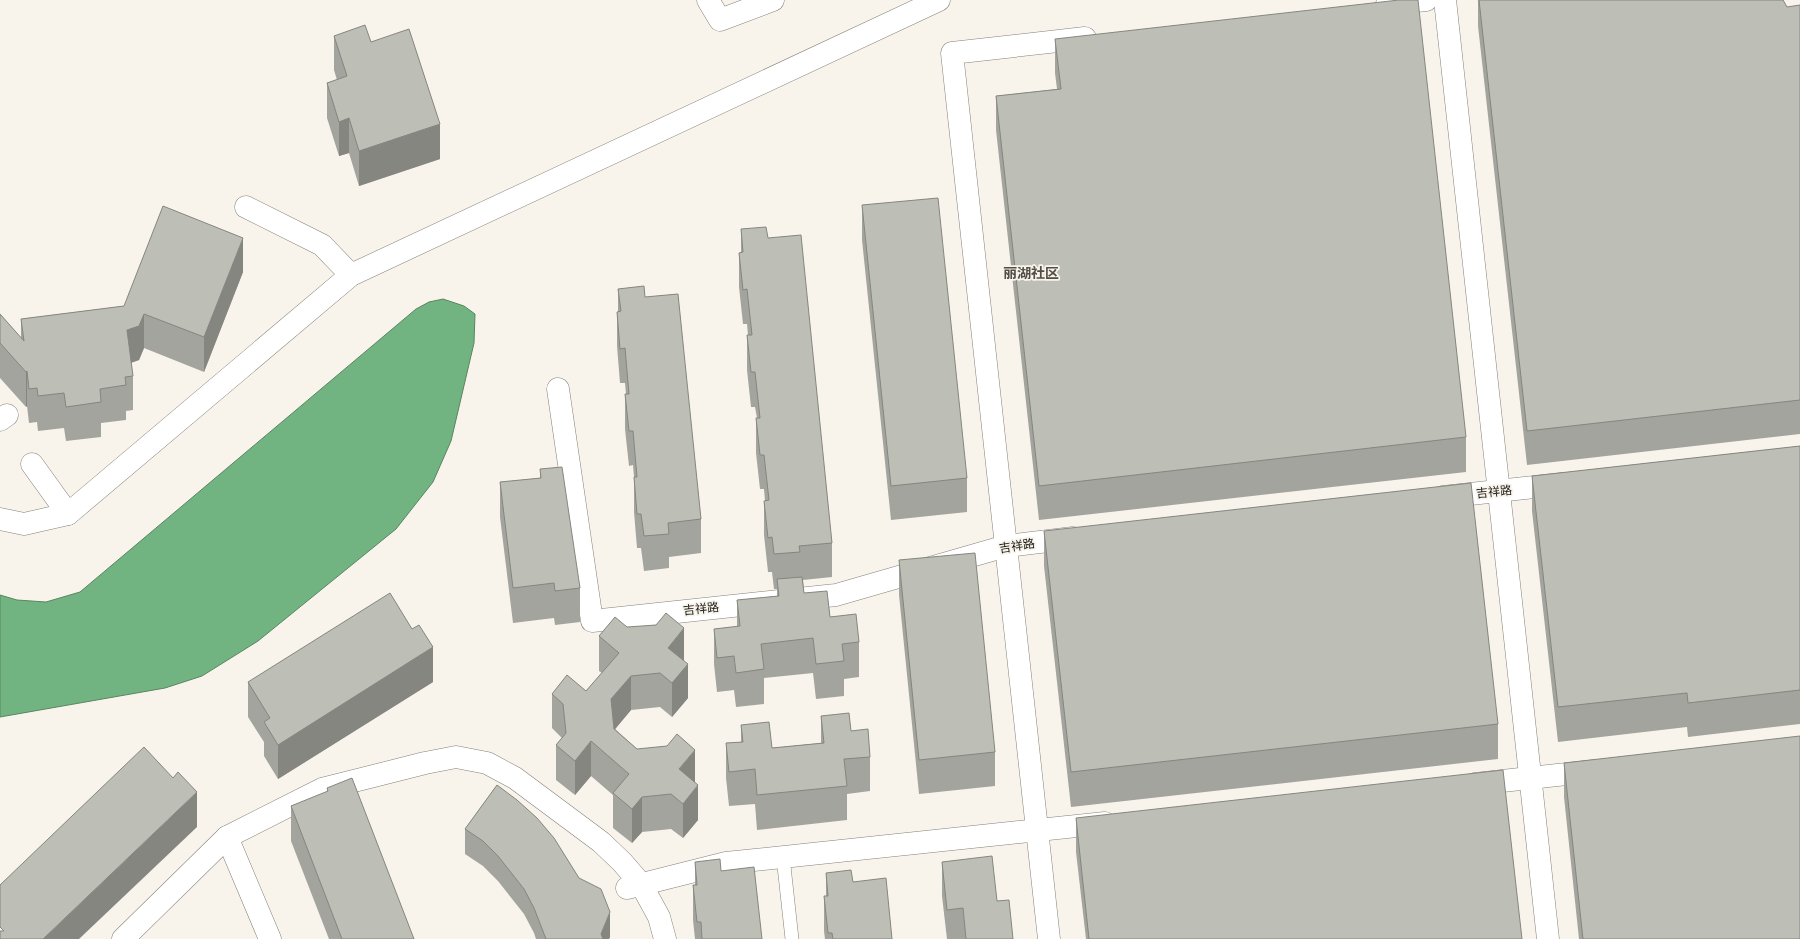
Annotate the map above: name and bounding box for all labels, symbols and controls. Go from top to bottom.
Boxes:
district label: 丽湖社区 [1003,264,1059,282]
street label: 吉祥路 [1475,482,1513,501]
street label: 吉祥路 [998,535,1036,556]
street label: 吉祥路 [682,599,720,618]

